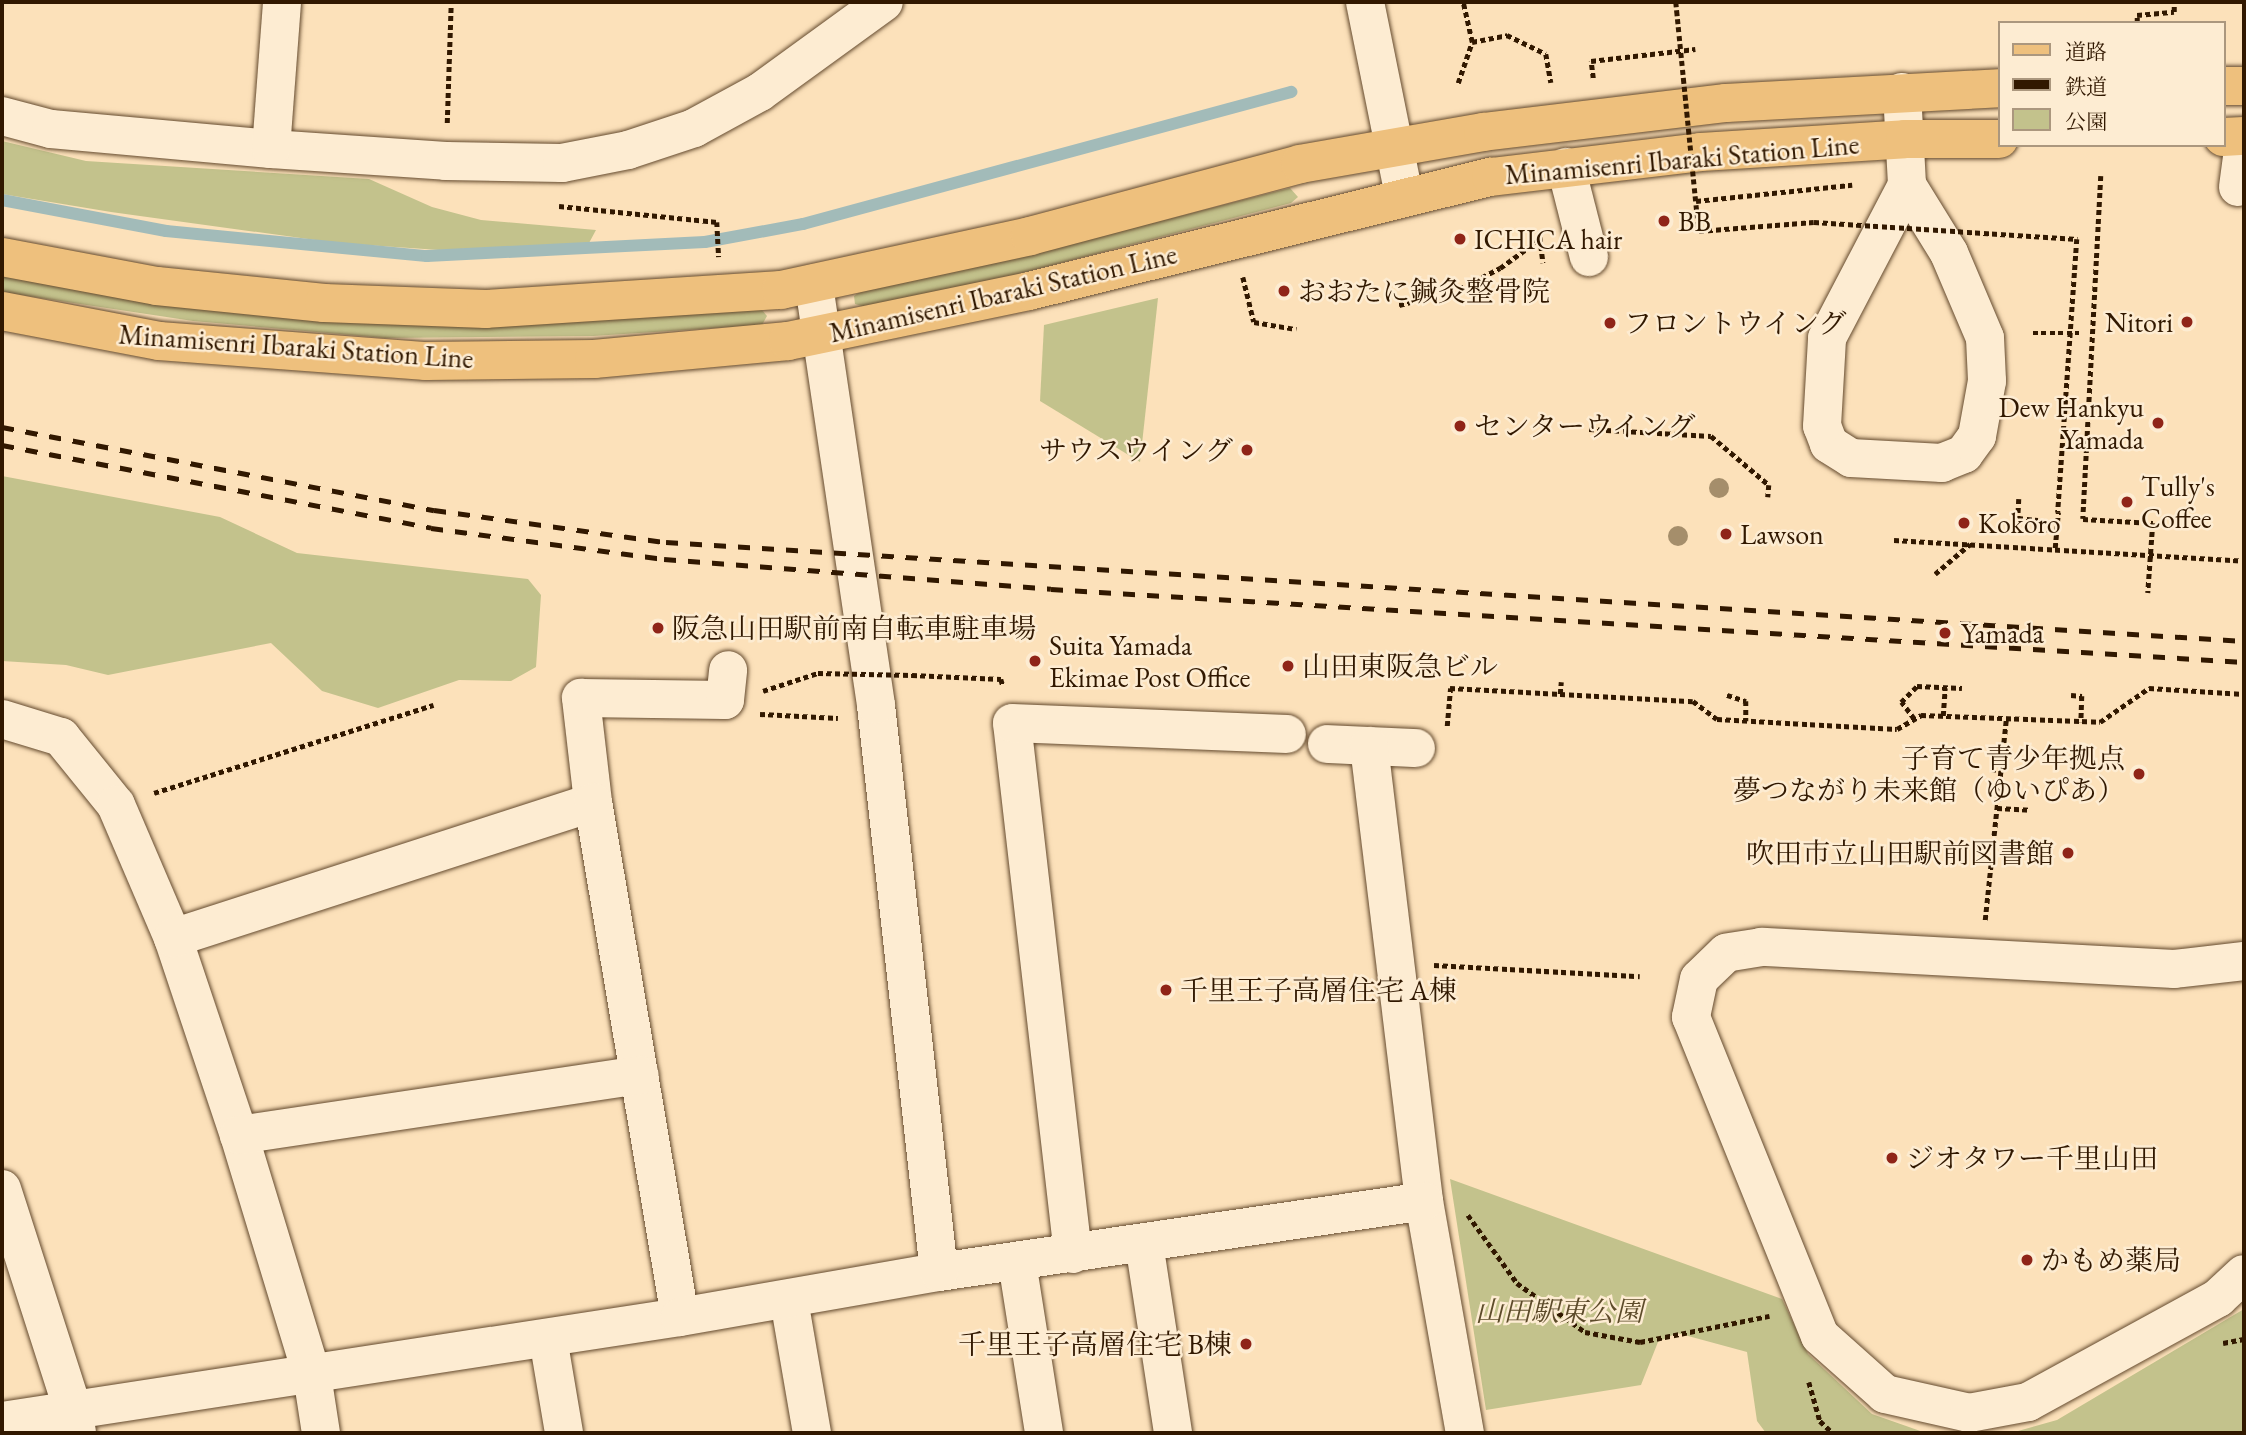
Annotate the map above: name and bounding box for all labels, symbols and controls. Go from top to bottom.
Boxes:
legend [1997,21,2225,147]
text: 道路 [2065,38,2107,65]
text: 鉄道 [2065,73,2107,100]
text: 公園 [2065,108,2107,135]
street label: Minamisenri Ibaraki Station Line [1503,127,1861,191]
place label: BB [1678,204,1711,238]
marker: BB [1656,213,1672,229]
place label: ICHICA hair [1474,222,1622,256]
marker: ICHICA hair [1452,231,1468,247]
street label: Minamisenri Ibaraki Station Line [826,237,1180,349]
place label: おおたに鍼灸整骨院 [1298,274,1550,308]
marker: おおたに鍼灸整骨院 [1276,283,1292,299]
place label: Nitori [2105,305,2173,339]
place label: フロントウイング [1624,306,1848,340]
marker: Nitori [2179,314,2195,330]
marker: フロントウイング [1602,315,1618,331]
street label: Minamisenri Ibaraki Station Line [117,317,475,375]
place label: Dew Hankyu Yamada [1998,390,2144,456]
place label: センターウイング [1474,409,1698,443]
marker: Dew Hankyu Yamada [2150,415,2166,431]
marker: センターウイング [1452,418,1468,434]
place label: サウスウイング [1037,433,1233,467]
marker: サウスウイング [1239,442,1255,458]
place label: Tully's Coffee [2141,469,2215,535]
marker: Tully's Coffee [2119,494,2135,510]
place label: Kokoro [1978,506,2061,540]
marker: Kokoro [1956,515,1972,531]
place label: Lawson [1740,517,1824,551]
marker: Lawson [1718,526,1734,542]
place label: 阪急山田駅前南自転車駐車場 [672,611,1036,645]
place label: Yamada [1961,616,2044,650]
marker: 阪急山田駅前南自転車駐車場 [650,620,666,636]
marker: Yamada [1935,623,1955,643]
place label: Suita Yamada Ekimae Post Office [1049,628,1250,694]
place label: 山田東阪急ビル [1302,649,1498,683]
marker: Suita Yamada Ekimae Post Office [1027,653,1043,669]
marker: 山田東阪急ビル [1280,658,1296,674]
place label: 子育て青少年拠点 夢つながり未来館（ゆいぴあ） [1733,741,2125,807]
marker: 子育て青少年拠点 夢つながり未来館（ゆいぴあ） [2131,766,2147,782]
place label: 吹田市立山田駅前図書館 [1746,836,2054,870]
marker: 吹田市立山田駅前図書館 [2060,845,2076,861]
place label: 千里王子高層住宅 A棟 [1180,973,1457,1007]
marker: 千里王子高層住宅 A棟 [1158,982,1174,998]
place label: ジオタワー千里山田 [1906,1141,2158,1175]
marker: ジオタワー千里山田 [1884,1150,1900,1166]
place label: かもめ薬局 [2041,1243,2181,1277]
marker: かもめ薬局 [2019,1252,2035,1268]
park label: 山田駅東公園 [1475,1294,1643,1328]
place label: 千里王子高層住宅 B棟 [958,1327,1232,1361]
marker: 千里王子高層住宅 B棟 [1238,1336,1254,1352]

